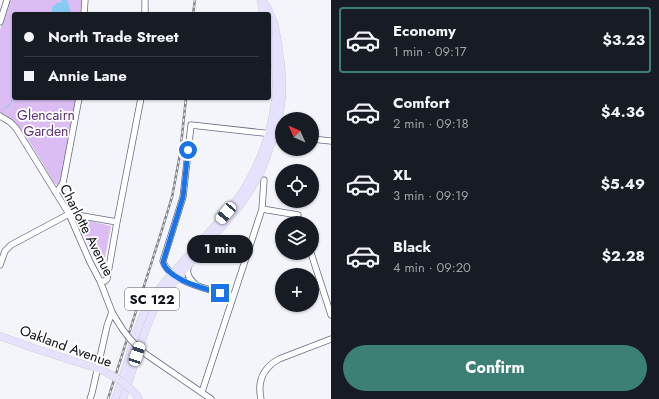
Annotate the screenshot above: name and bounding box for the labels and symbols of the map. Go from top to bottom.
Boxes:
park label: Glencairn Garden [17,105,75,141]
north arrow [275,112,319,156]
route start [179,141,197,159]
street label: Charlotte Avenue [55,180,119,280]
car [214,200,238,226]
callout: 1 min [187,235,253,263]
route end [211,284,229,302]
road number: SC 122 [125,288,179,310]
street label: Oakland Avenue [17,320,115,372]
car [127,341,147,367]

